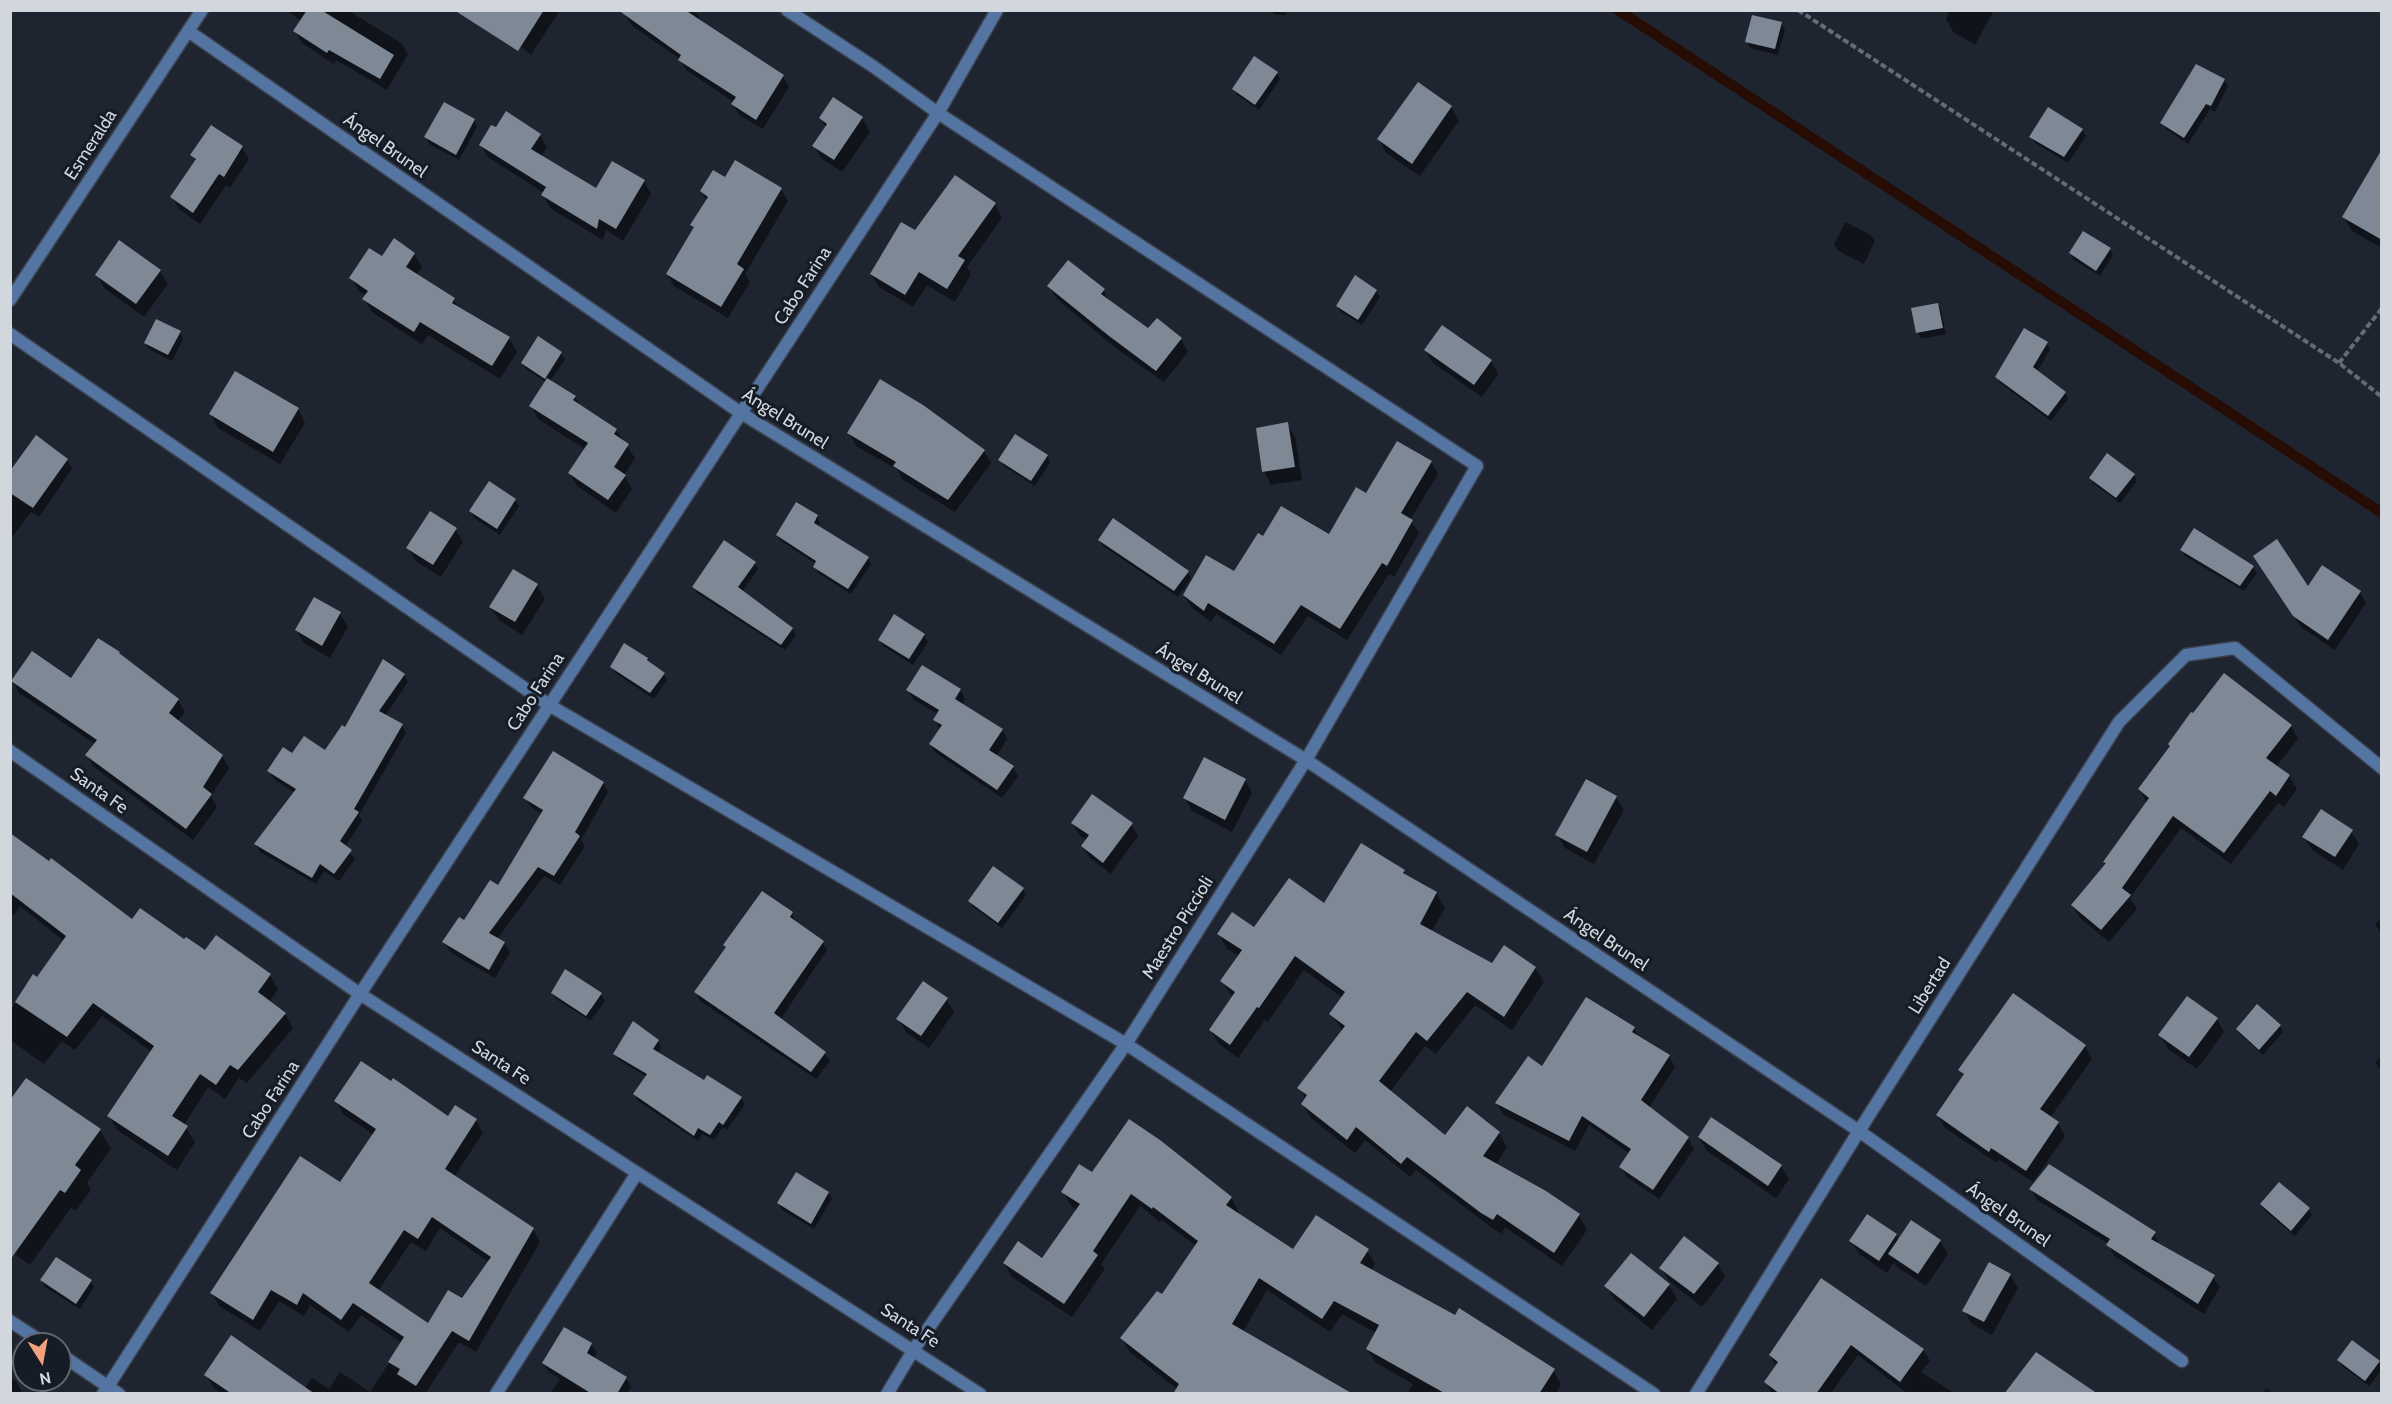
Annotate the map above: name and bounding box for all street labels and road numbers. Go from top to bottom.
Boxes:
street label: Esmeralda [60,106,122,184]
street label: Ángel Brunel [339,109,431,183]
street label: Cabo Farina [770,243,836,329]
street label: Ángel Brunel [738,384,832,454]
street label: Ángel Brunel [1152,639,1246,709]
street label: Cabo Farina [503,649,569,735]
street label: Santa Fe [66,763,132,819]
street label: Maestro Piccioli [1138,873,1218,983]
street label: Ángel Brunel [1560,904,1652,976]
street label: Libertad [1904,954,1956,1018]
street label: Santa Fe [468,1036,534,1090]
street label: Cabo Farina [238,1057,304,1143]
street label: Ángel Brunel [1962,1178,2054,1252]
street label: Santa Fe [877,1299,943,1353]

